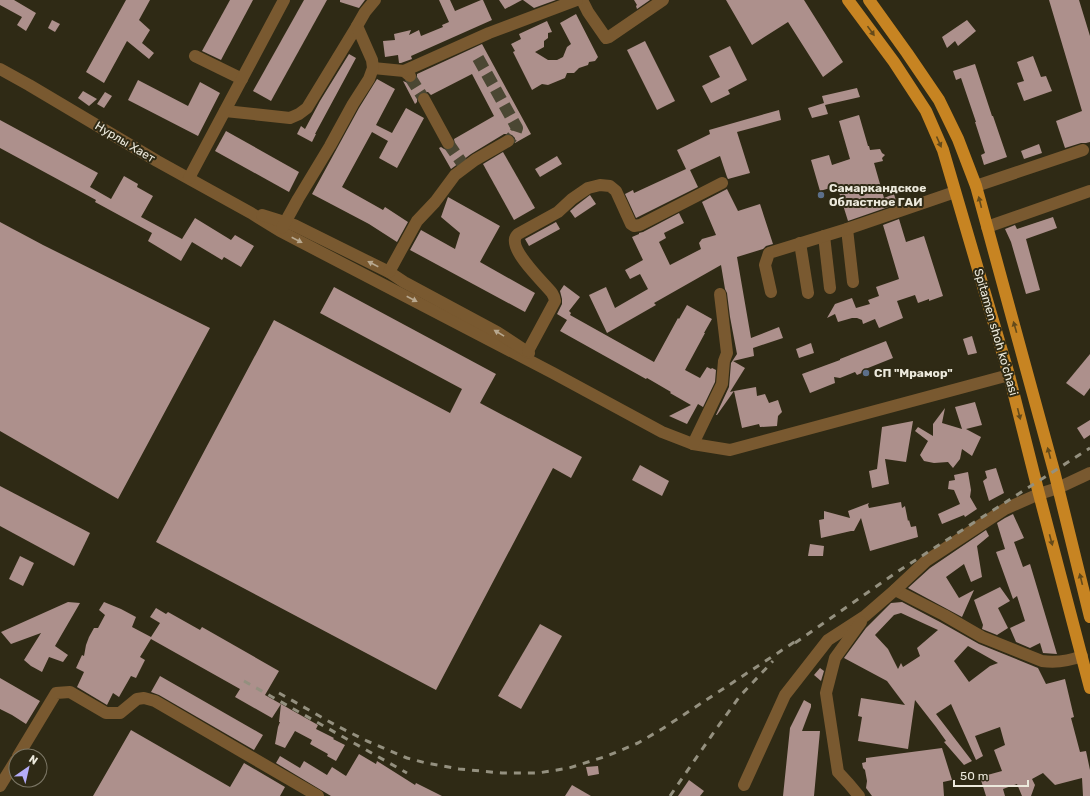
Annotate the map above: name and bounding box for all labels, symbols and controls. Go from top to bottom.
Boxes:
one-way arrow [867,26,876,37]
street label: Нурлы Хает [92,119,158,165]
one-way arrow [936,136,942,147]
place label: Самаркандское Областное ГАИ [829,181,926,209]
marker: Самаркандское Областное ГАИ [816,190,826,200]
one-way arrow [977,196,983,208]
one-way arrow [291,236,303,243]
one-way arrow [367,261,379,267]
street label: Spitamen shoh ko'chasi [971,267,1021,397]
one-way arrow [406,296,418,303]
one-way arrow [1012,321,1018,333]
one-way arrow [493,330,505,337]
place label: СП "Мрамор" [874,366,953,380]
marker: СП "Мрамор" [861,368,871,378]
one-way arrow [1016,408,1022,420]
one-way arrow [1046,446,1052,458]
one-way arrow [1048,534,1054,546]
one-way arrow [1077,573,1083,585]
north arrow [8,748,48,788]
text: N [26,753,40,768]
scale bar [954,762,1028,788]
text: 50 m [960,769,988,783]

